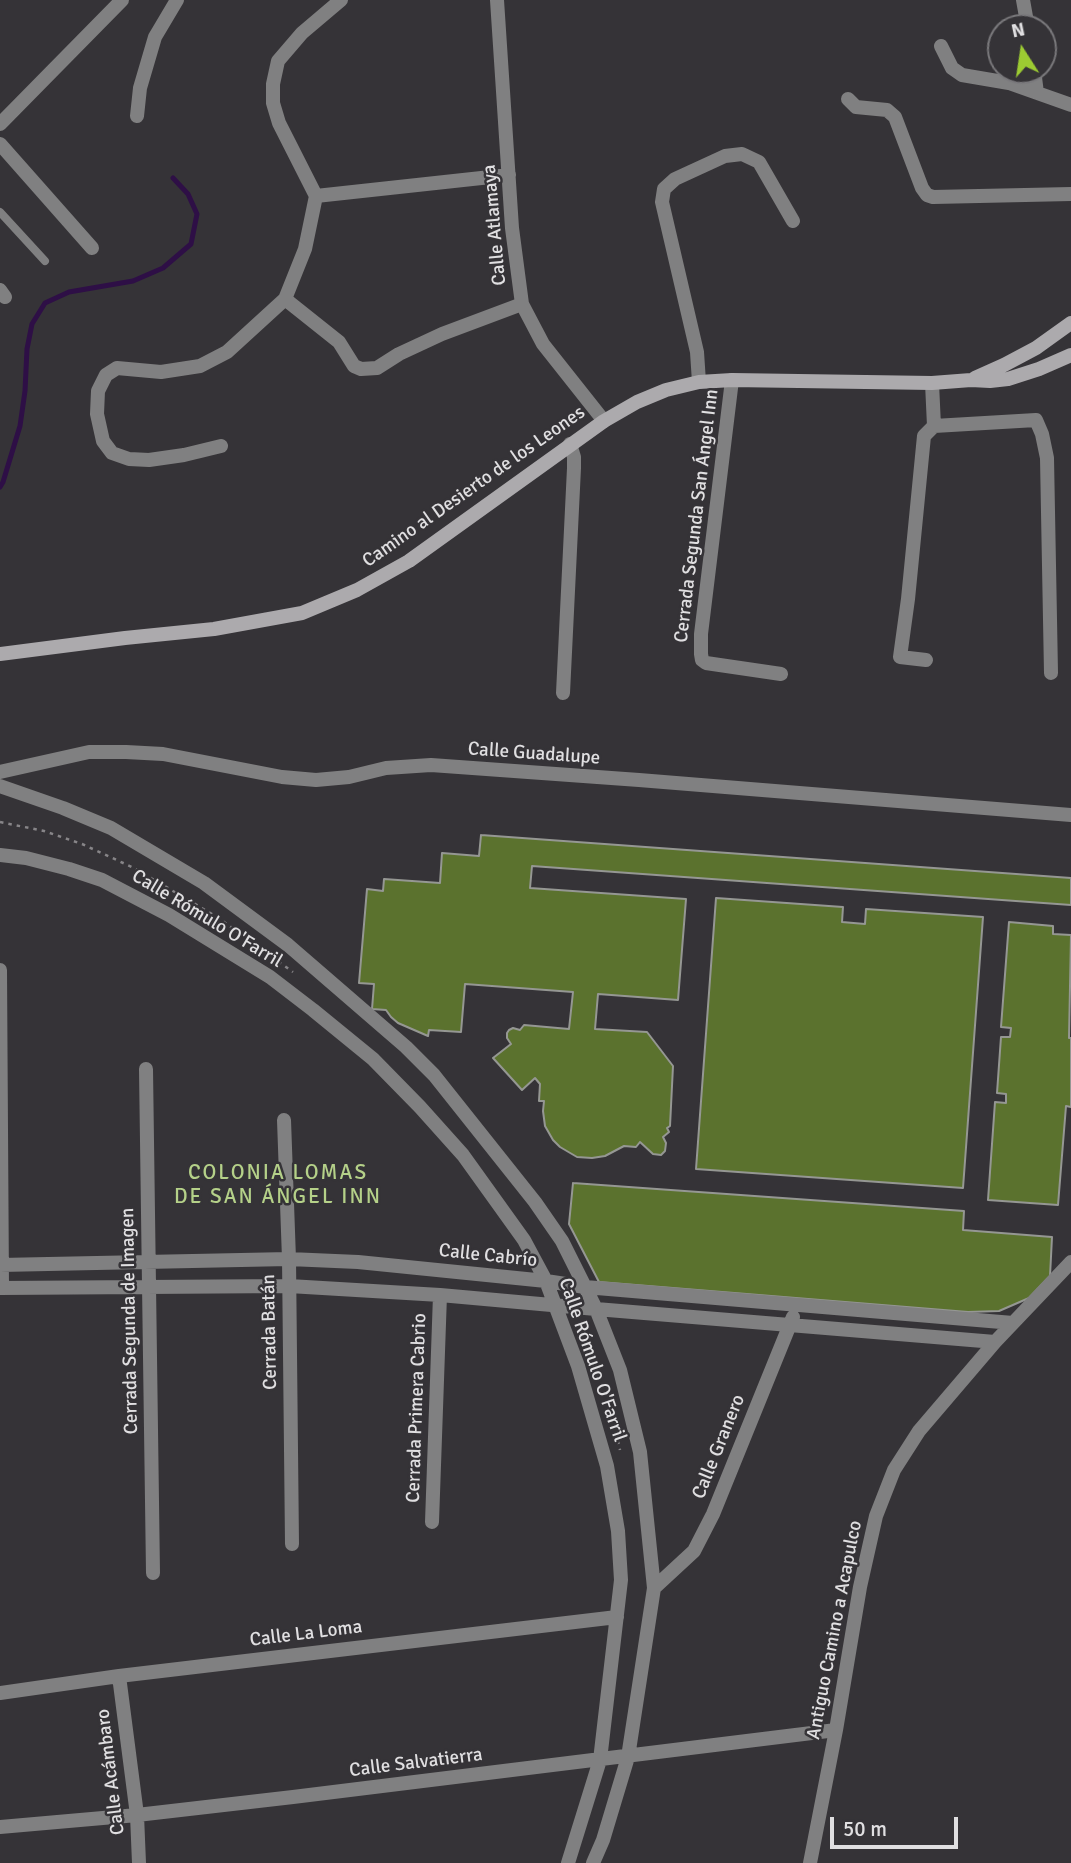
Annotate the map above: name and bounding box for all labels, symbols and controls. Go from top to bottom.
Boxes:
north arrow [987,14,1057,84]
text: N [1009,17,1027,44]
street label: Calle Atlamaya [478,164,512,286]
street label: Cerrada Segunda San Ángel Inn [670,388,724,644]
street label: Camino al Desierto de los Leones [358,401,590,573]
street label: Calle Guadalupe [467,738,601,770]
street label: Calle Rómulo O'Farril [128,865,286,973]
district label: COLONIA LOMAS DE SAN ÁNGEL INN [176,1160,380,1210]
street label: Cerrada Segunda de Imagen [117,1207,143,1435]
street label: Calle Cabrío [438,1240,538,1272]
street label: Cerrada Batán [258,1274,282,1390]
street label: Calle Rómulo O'Farril [553,1275,631,1445]
street label: Cerrada Primera Cabrio [402,1313,432,1503]
street label: Calle Granero [688,1391,750,1503]
street label: Antiguo Camino a Acapulco [803,1519,867,1741]
street label: Calle La Loma [249,1616,363,1652]
street label: Calle Acámbaro [92,1708,130,1836]
street label: Calle Salvatierra [348,1744,484,1782]
scale bar [833,1804,961,1848]
text: 50 m [843,1816,887,1842]

